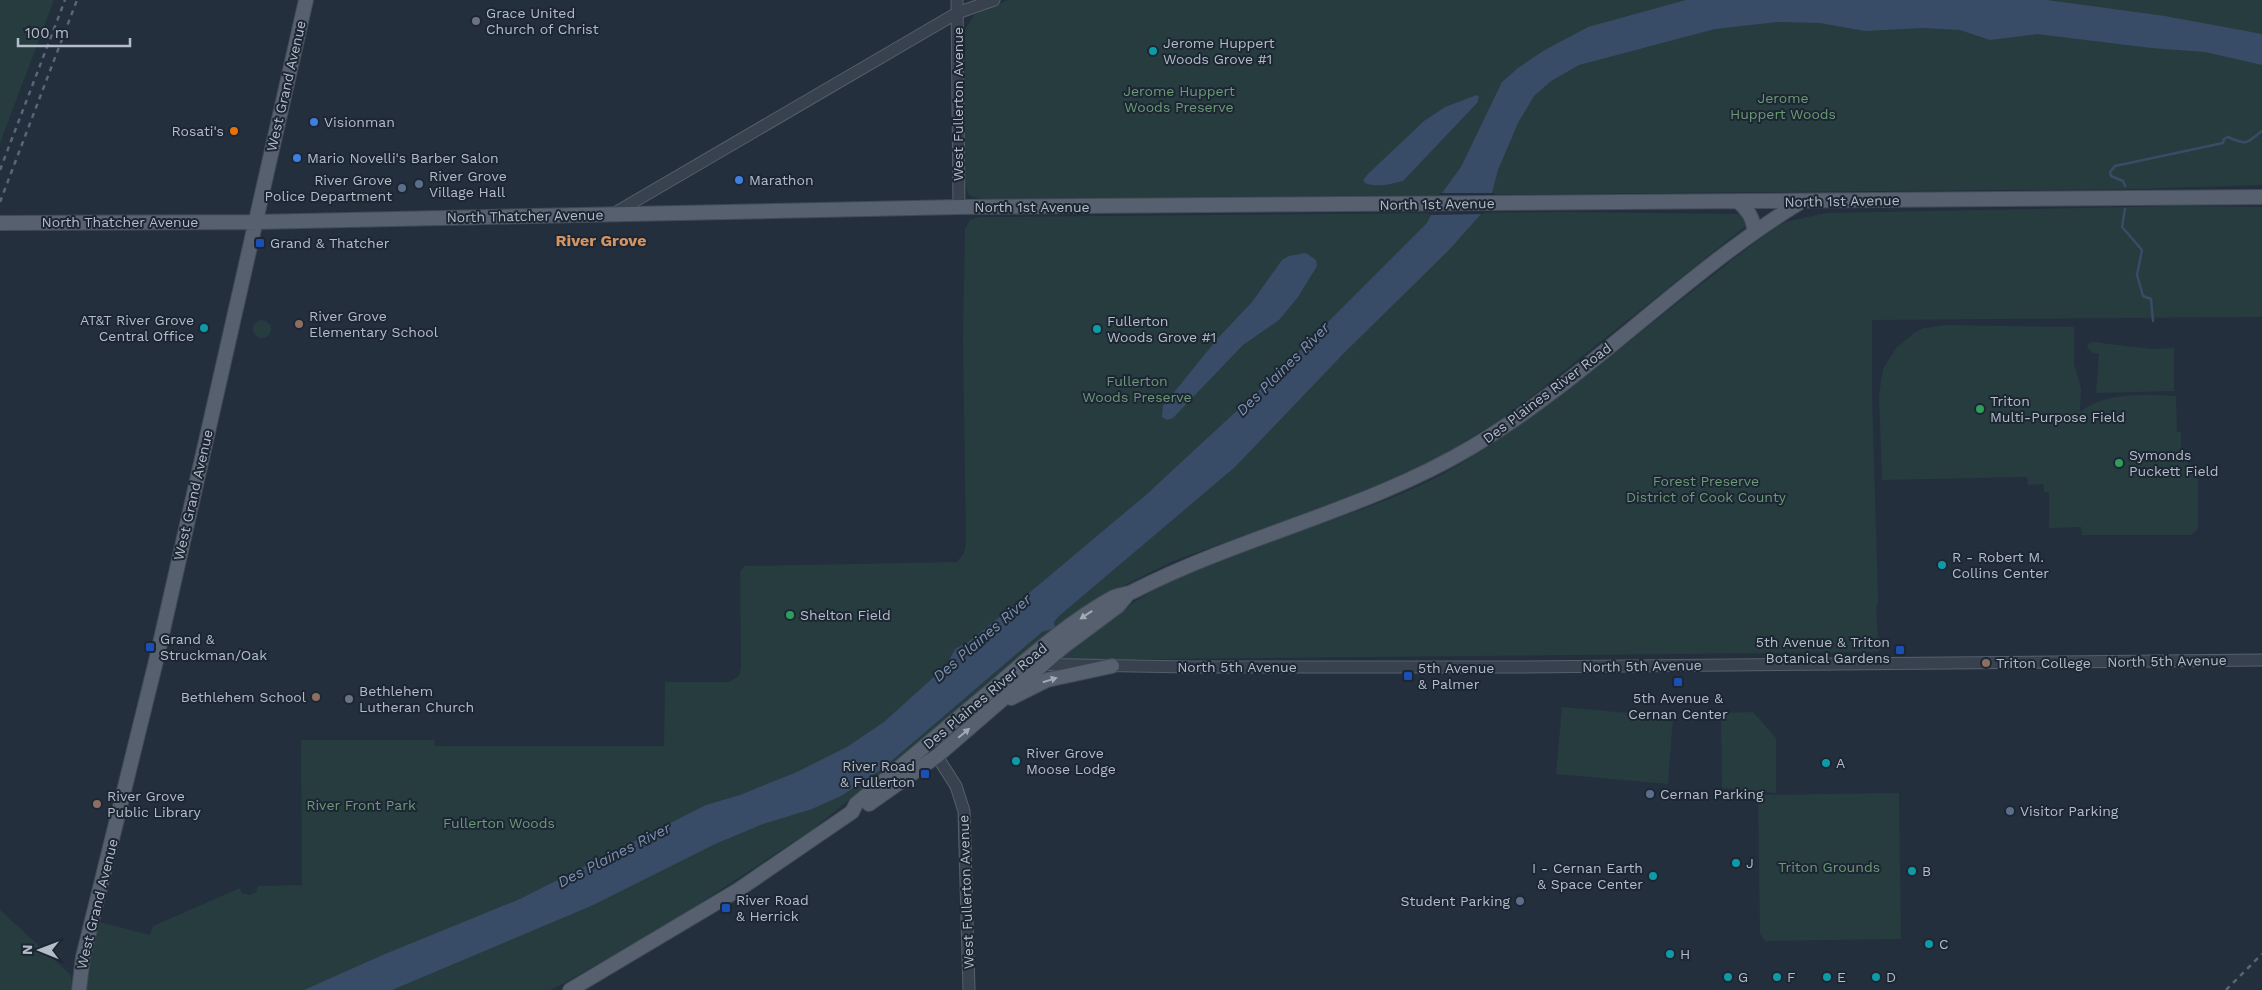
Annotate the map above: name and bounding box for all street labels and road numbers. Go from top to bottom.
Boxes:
street label: West Grand Avenue [263,19,309,153]
street label: West Fullerton Avenue [950,27,966,181]
street label: North 1st Avenue [1784,192,1900,210]
street label: North 1st Avenue [1379,195,1495,213]
street label: North 1st Avenue [974,199,1090,215]
street label: North Thatcher Avenue [446,207,604,225]
street label: North Thatcher Avenue [42,214,198,230]
street label: Des Plaines River Road [1480,340,1614,446]
street label: West Grand Avenue [170,428,216,562]
street label: Des Plaines River Road [920,640,1050,752]
street label: North 5th Avenue [2107,652,2227,670]
street label: North 5th Avenue [1582,657,1702,675]
street label: North 5th Avenue [1177,659,1297,675]
street label: West Fullerton Avenue [955,815,977,969]
street label: West Grand Avenue [73,837,121,971]

